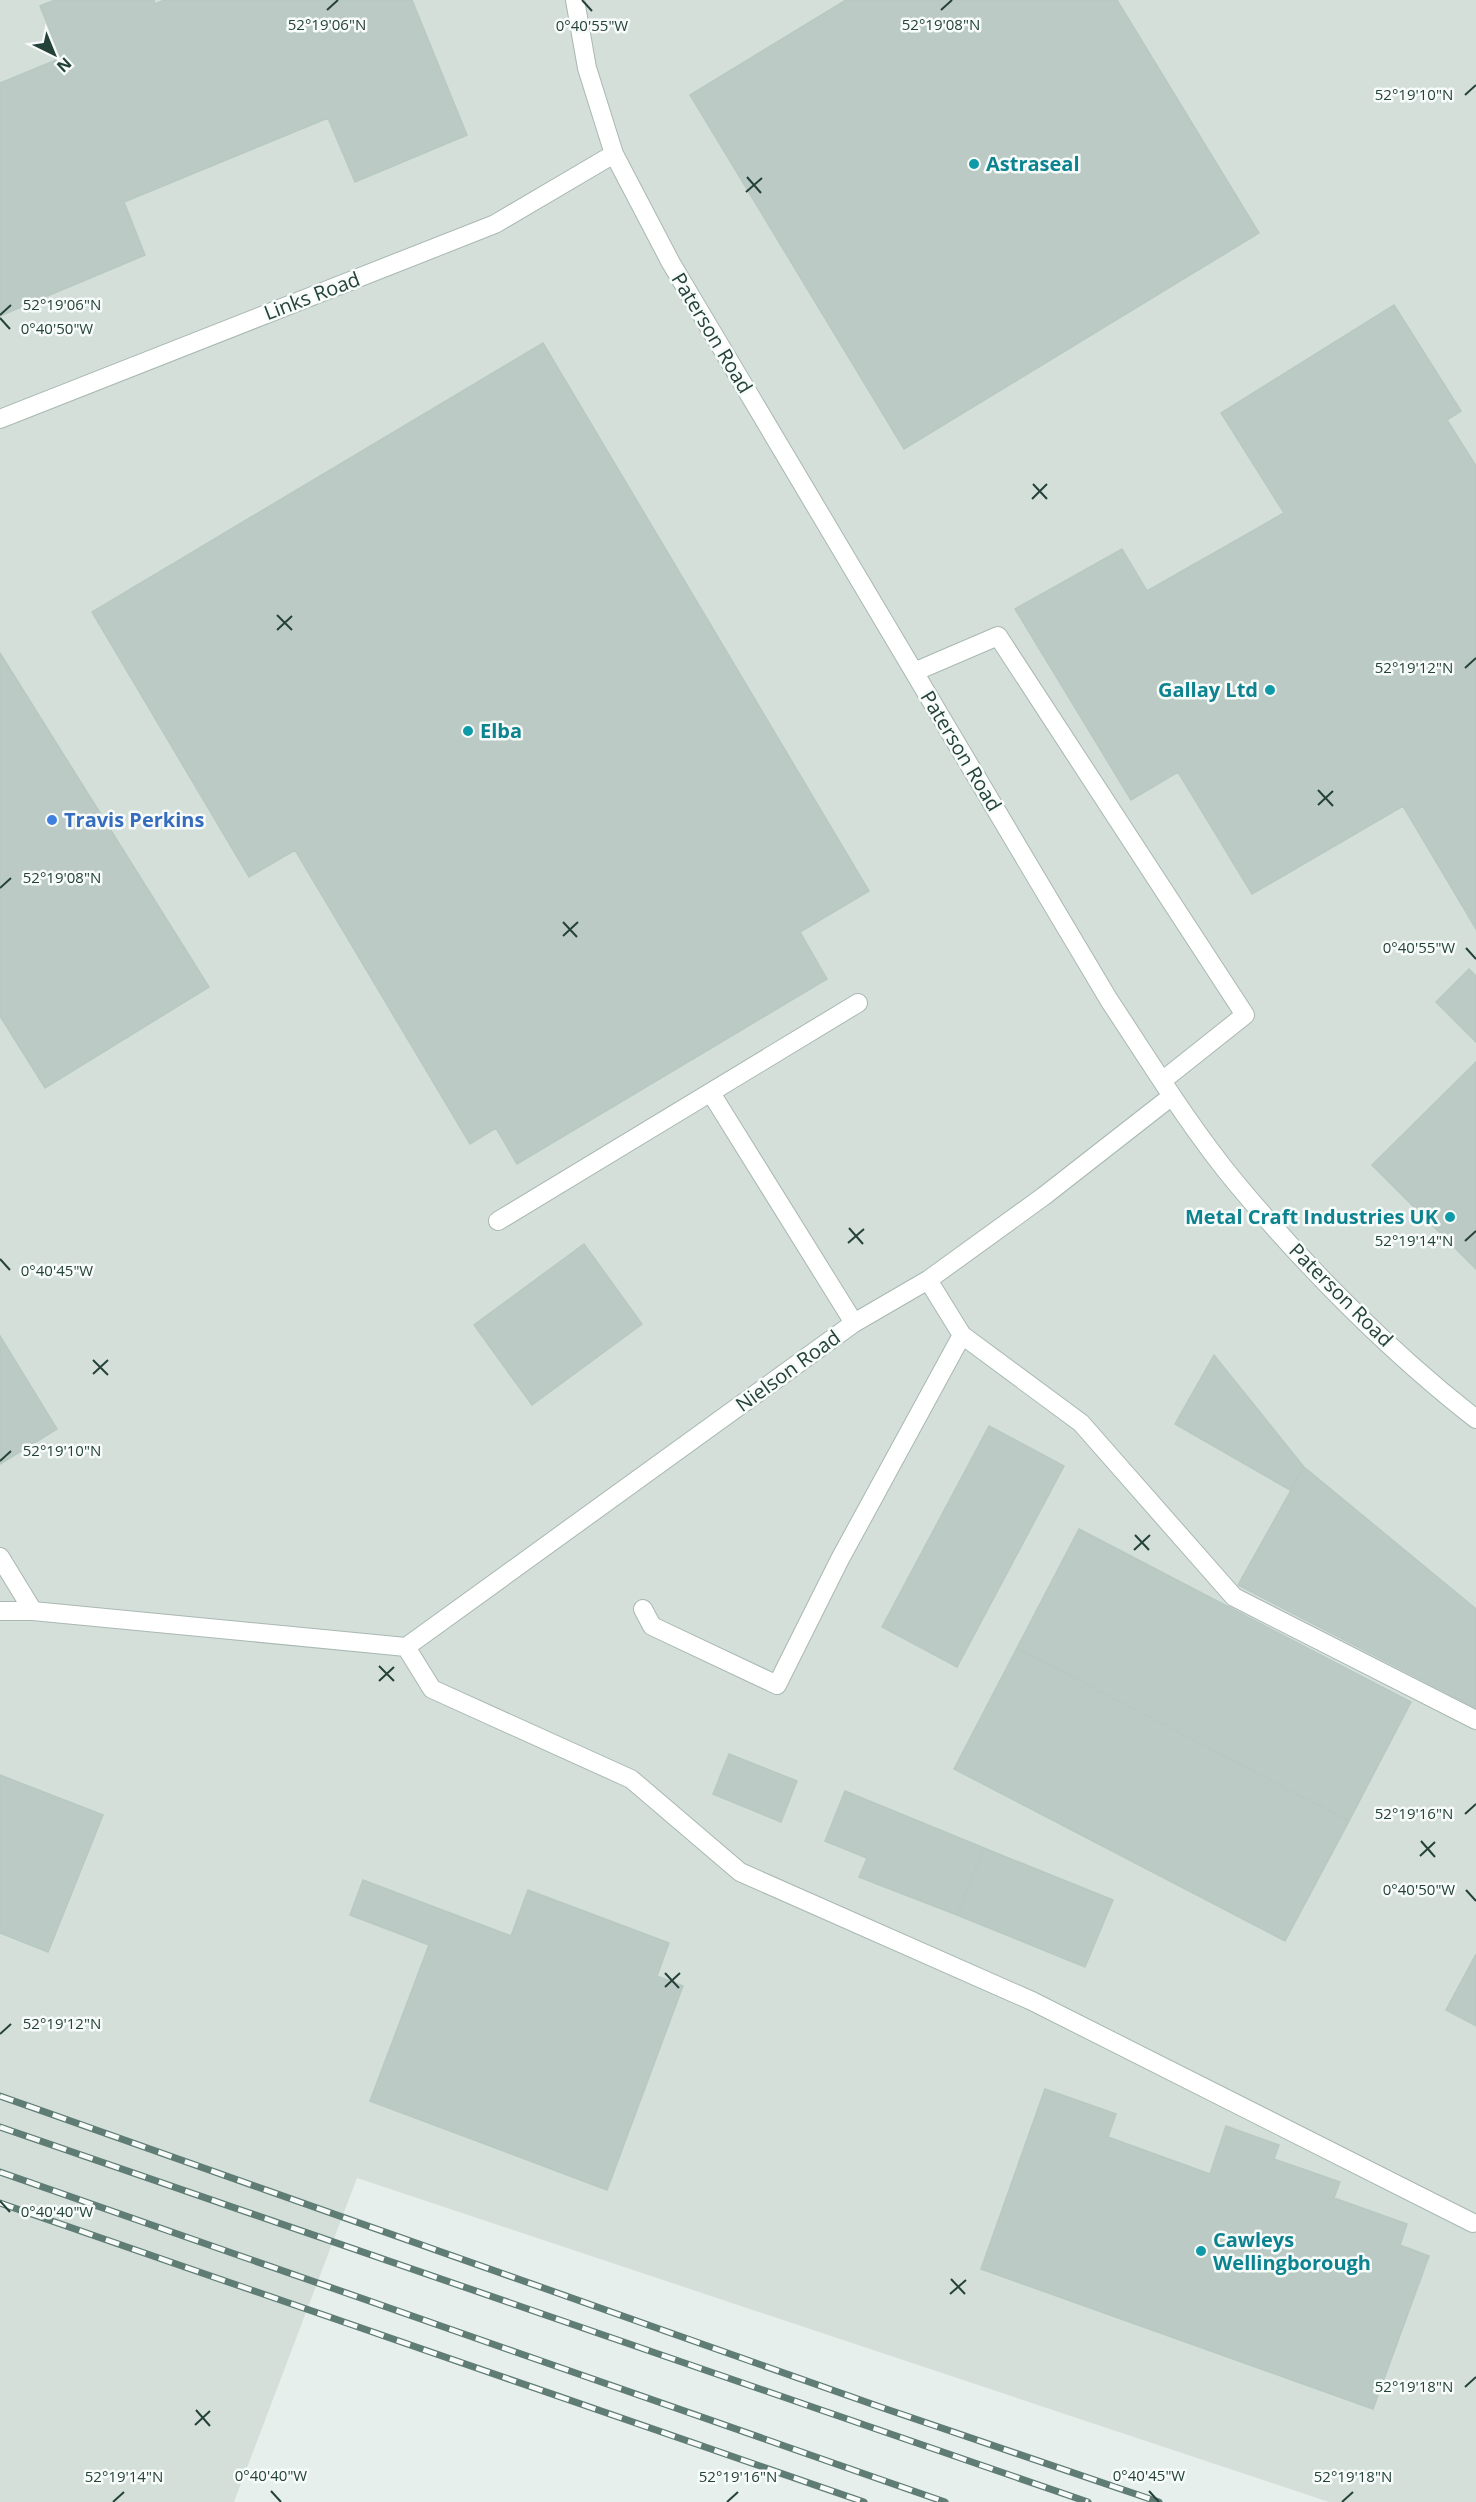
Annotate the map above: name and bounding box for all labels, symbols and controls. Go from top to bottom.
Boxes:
text: 52°19'06"N [288,14,366,34]
text: 52°19'08"N [902,14,980,34]
text: 0°40'55"W [556,15,628,35]
north arrow [24,24,84,84]
text: N [52,52,76,77]
text: 52°19'10"N [1375,84,1453,104]
place label: Astraseal [986,150,1080,177]
marker: Astraseal [967,157,981,171]
street label: Links Road [260,265,364,326]
street label: Paterson Road [666,267,759,398]
text: 52°19'06"N [23,294,101,314]
text: 0°40'50"W [21,318,93,338]
text: 52°19'12"N [1375,657,1453,677]
place label: Gallay Ltd [1158,676,1258,703]
marker: Gallay Ltd [1263,683,1277,697]
street label: Paterson Road [915,685,1008,816]
place label: Elba [480,717,522,744]
marker: Elba [461,724,475,738]
place label: Travis Perkins [64,806,204,833]
marker: Travis Perkins [45,813,59,827]
text: 52°19'08"N [23,867,101,887]
text: 0°40'55"W [1383,937,1455,957]
place label: Metal Craft Industries UK [1185,1203,1439,1230]
marker: Metal Craft Industries UK [1443,1210,1457,1224]
text: 52°19'14"N [1375,1230,1453,1250]
street label: Paterson Road [1284,1237,1399,1352]
text: 0°40'45"W [21,1260,93,1280]
street label: Nielson Road [730,1323,845,1418]
text: 52°19'10"N [23,1440,101,1460]
text: 52°19'16"N [1375,1803,1453,1823]
text: 0°40'50"W [1383,1879,1455,1899]
text: 52°19'12"N [23,2013,101,2033]
text: 0°40'40"W [21,2201,93,2221]
place label: Cawleys Wellingborough [1213,2226,1371,2276]
marker: Cawleys Wellingborough [1194,2244,1208,2258]
text: 52°19'18"N [1375,2376,1453,2396]
text: 0°40'40"W [235,2465,307,2485]
text: 0°40'45"W [1113,2465,1185,2485]
text: 52°19'14"N [85,2466,163,2486]
text: 52°19'16"N [699,2466,777,2486]
text: 52°19'18"N [1314,2466,1392,2486]

